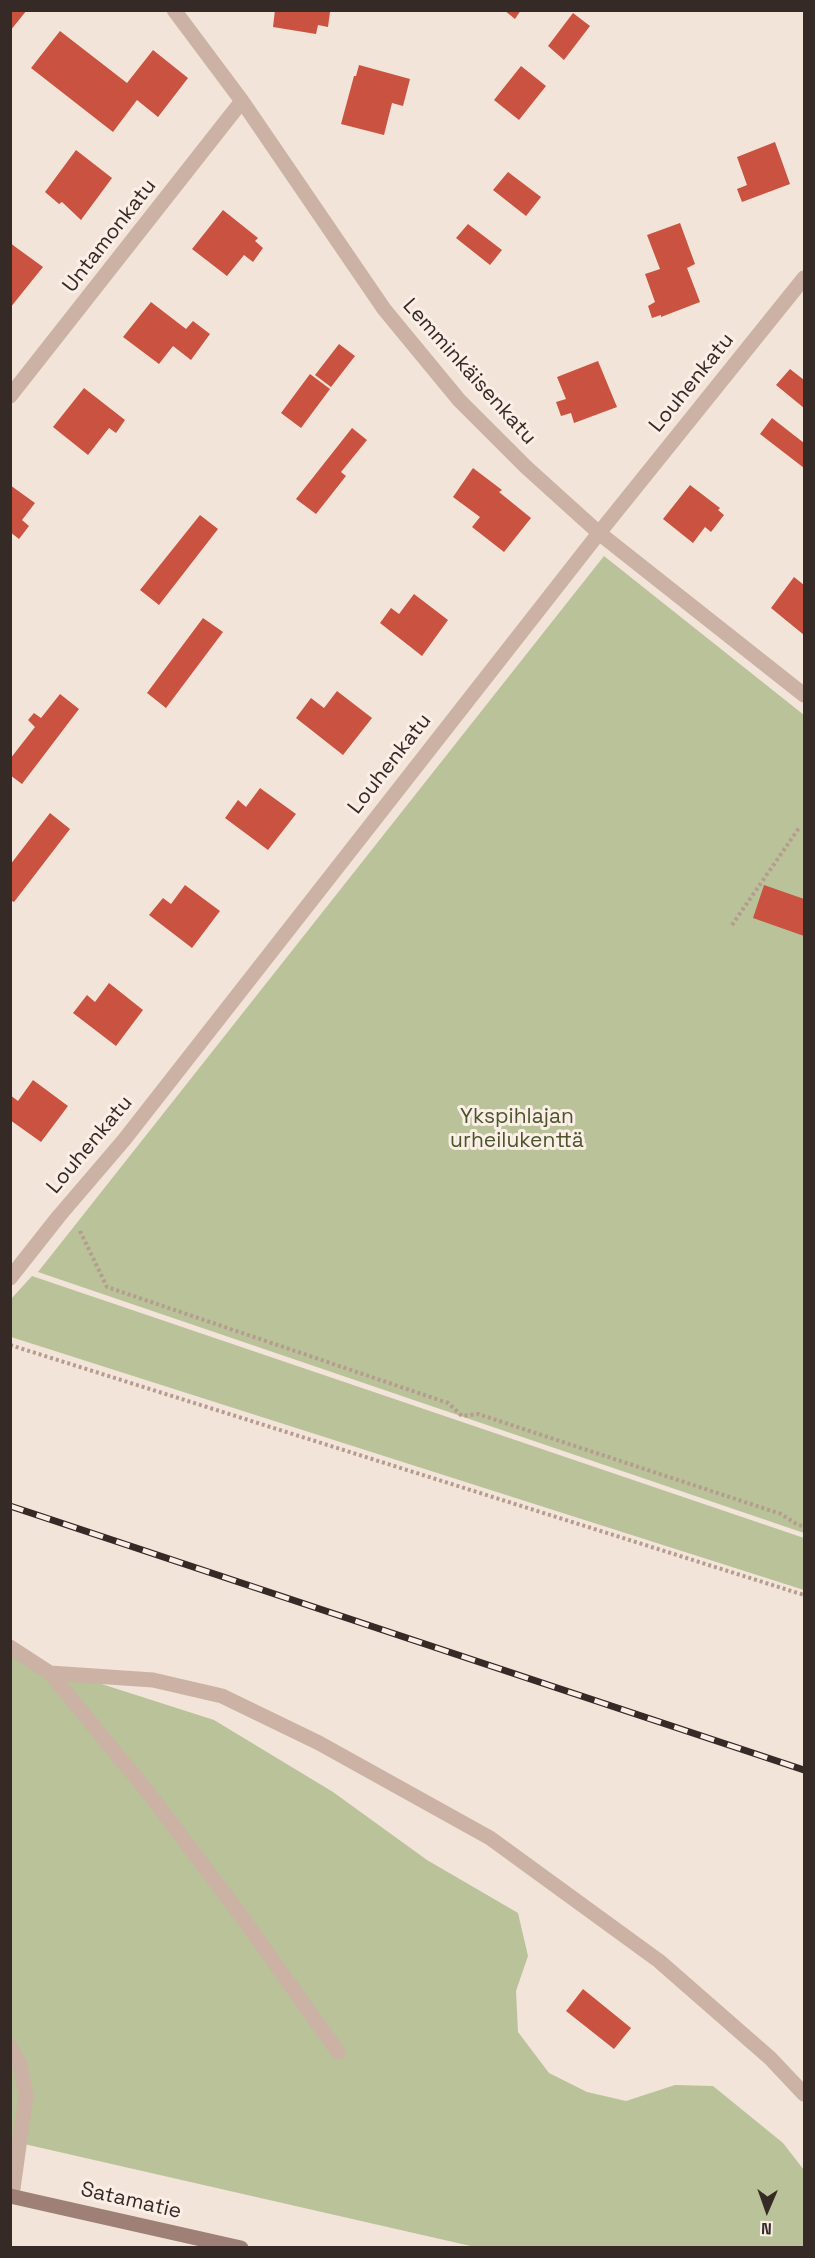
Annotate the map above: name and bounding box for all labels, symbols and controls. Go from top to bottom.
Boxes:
street label: Untamonkatu [58,174,162,298]
street label: Lemminkäisenkatu [397,294,541,450]
street label: Louhenkatu [644,328,740,438]
street label: Louhenkatu [343,709,437,819]
street label: Louhenkatu [42,1091,138,1199]
park label: Ykspihlajan urheilukenttä [450,1104,584,1154]
street label: Satamatie [78,2177,184,2225]
north arrow [737,2180,797,2240]
text: N [761,2218,772,2239]

